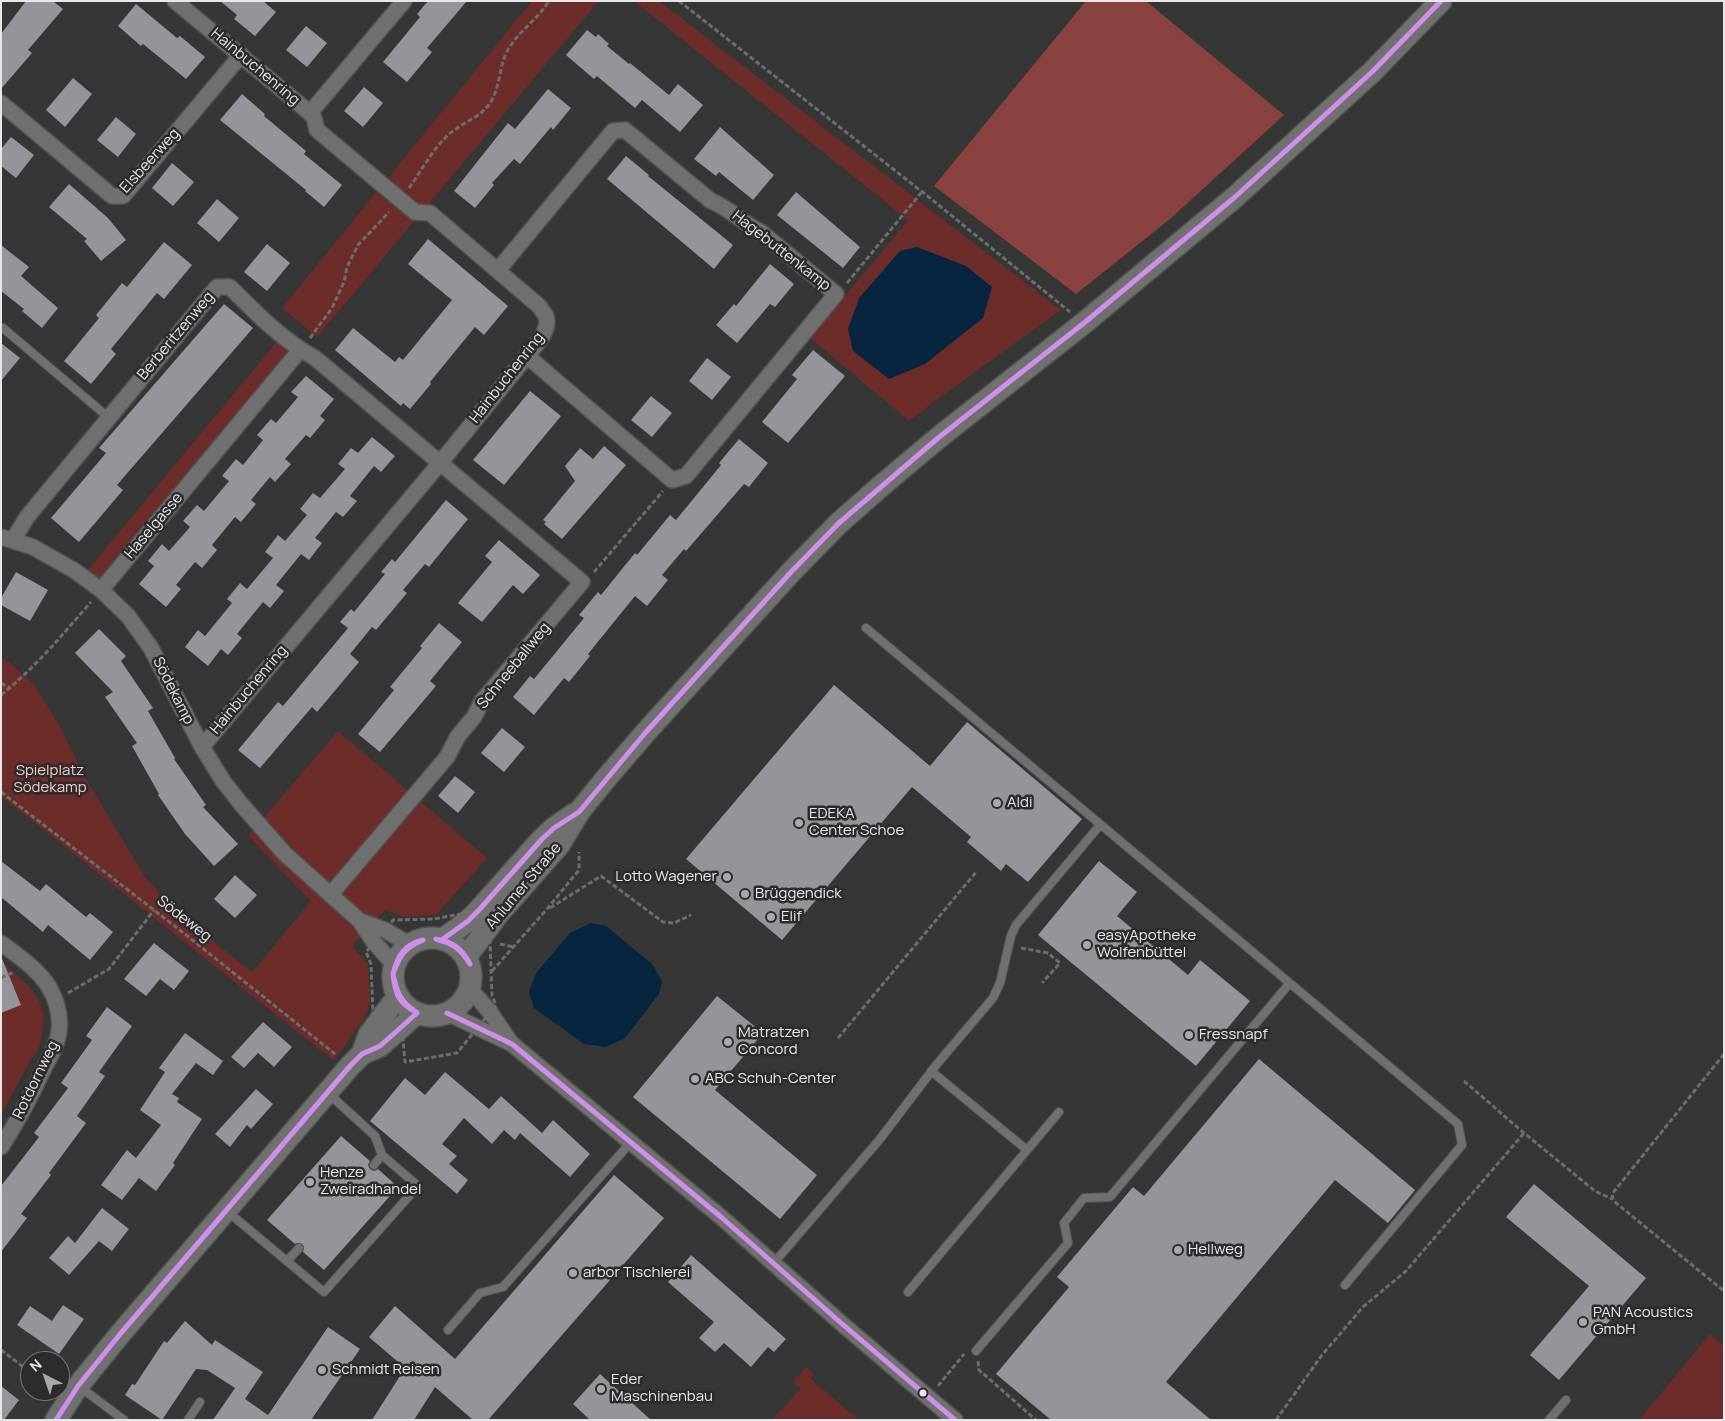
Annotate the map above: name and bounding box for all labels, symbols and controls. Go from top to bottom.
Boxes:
street label: Hainbuchenring [207,25,303,109]
street label: Elsbeerweg [116,125,184,197]
street label: Hagebuttenkamp [728,207,834,295]
street label: Berberitzenweg [134,288,218,384]
street label: Hainbuchenring [466,329,548,427]
street label: Haselgasse [121,489,187,563]
street label: Schneeballweg [474,619,554,713]
street label: Hainbuchenring [207,642,291,738]
street label: Södekamp [148,654,198,728]
park label: Spielplatz Södekamp [13,762,87,797]
place label: Aldi [1007,794,1032,812]
marker: Aldi [991,797,1003,809]
place label: EDEKA Center Schoe [809,805,904,840]
marker: EDEKA Center Schoe [793,817,805,829]
street label: Ahlumer Straße [483,839,565,933]
place label: Lotto Wagener [615,868,717,886]
marker: Lotto Wagener [721,871,733,883]
place label: Brüggendick [755,885,842,903]
marker: Brüggendick [739,888,751,900]
street label: Södeweg [153,892,215,946]
place label: Elif [781,908,802,926]
marker: Elif [765,911,777,923]
place label: easyApotheke Wolfenbüttel [1097,927,1196,962]
marker: easyApotheke Wolfenbüttel [1081,939,1093,951]
place label: Matratzen Concord [738,1024,809,1059]
place label: Fressnapf [1199,1026,1268,1044]
marker: Fressnapf [1183,1029,1195,1041]
marker: Matratzen Concord [722,1036,734,1048]
street label: Rotdornweg [9,1038,63,1122]
place label: ABC Schuh-Center [705,1070,836,1088]
marker: ABC Schuh-Center [689,1073,701,1085]
place label: Henze Zweiradhandel [320,1164,421,1199]
marker: Henze Zweiradhandel [304,1176,316,1188]
place label: Hellweg [1188,1241,1243,1259]
marker: Hellweg [1172,1244,1184,1256]
place label: arbor Tischlerei [583,1264,690,1282]
marker: arbor Tischlerei [567,1267,579,1279]
place label: PAN Acoustics GmbH [1593,1304,1693,1339]
marker: PAN Acoustics GmbH [1577,1316,1589,1328]
north arrow [20,1351,70,1401]
text: N [25,1355,46,1376]
place label: Schmidt Reisen [332,1361,440,1379]
marker: Schmidt Reisen [316,1364,328,1376]
place label: Eder Maschinenbau [611,1371,713,1406]
marker: Eder Maschinenbau [595,1383,607,1395]
unlabelled marker [918,1388,928,1398]

